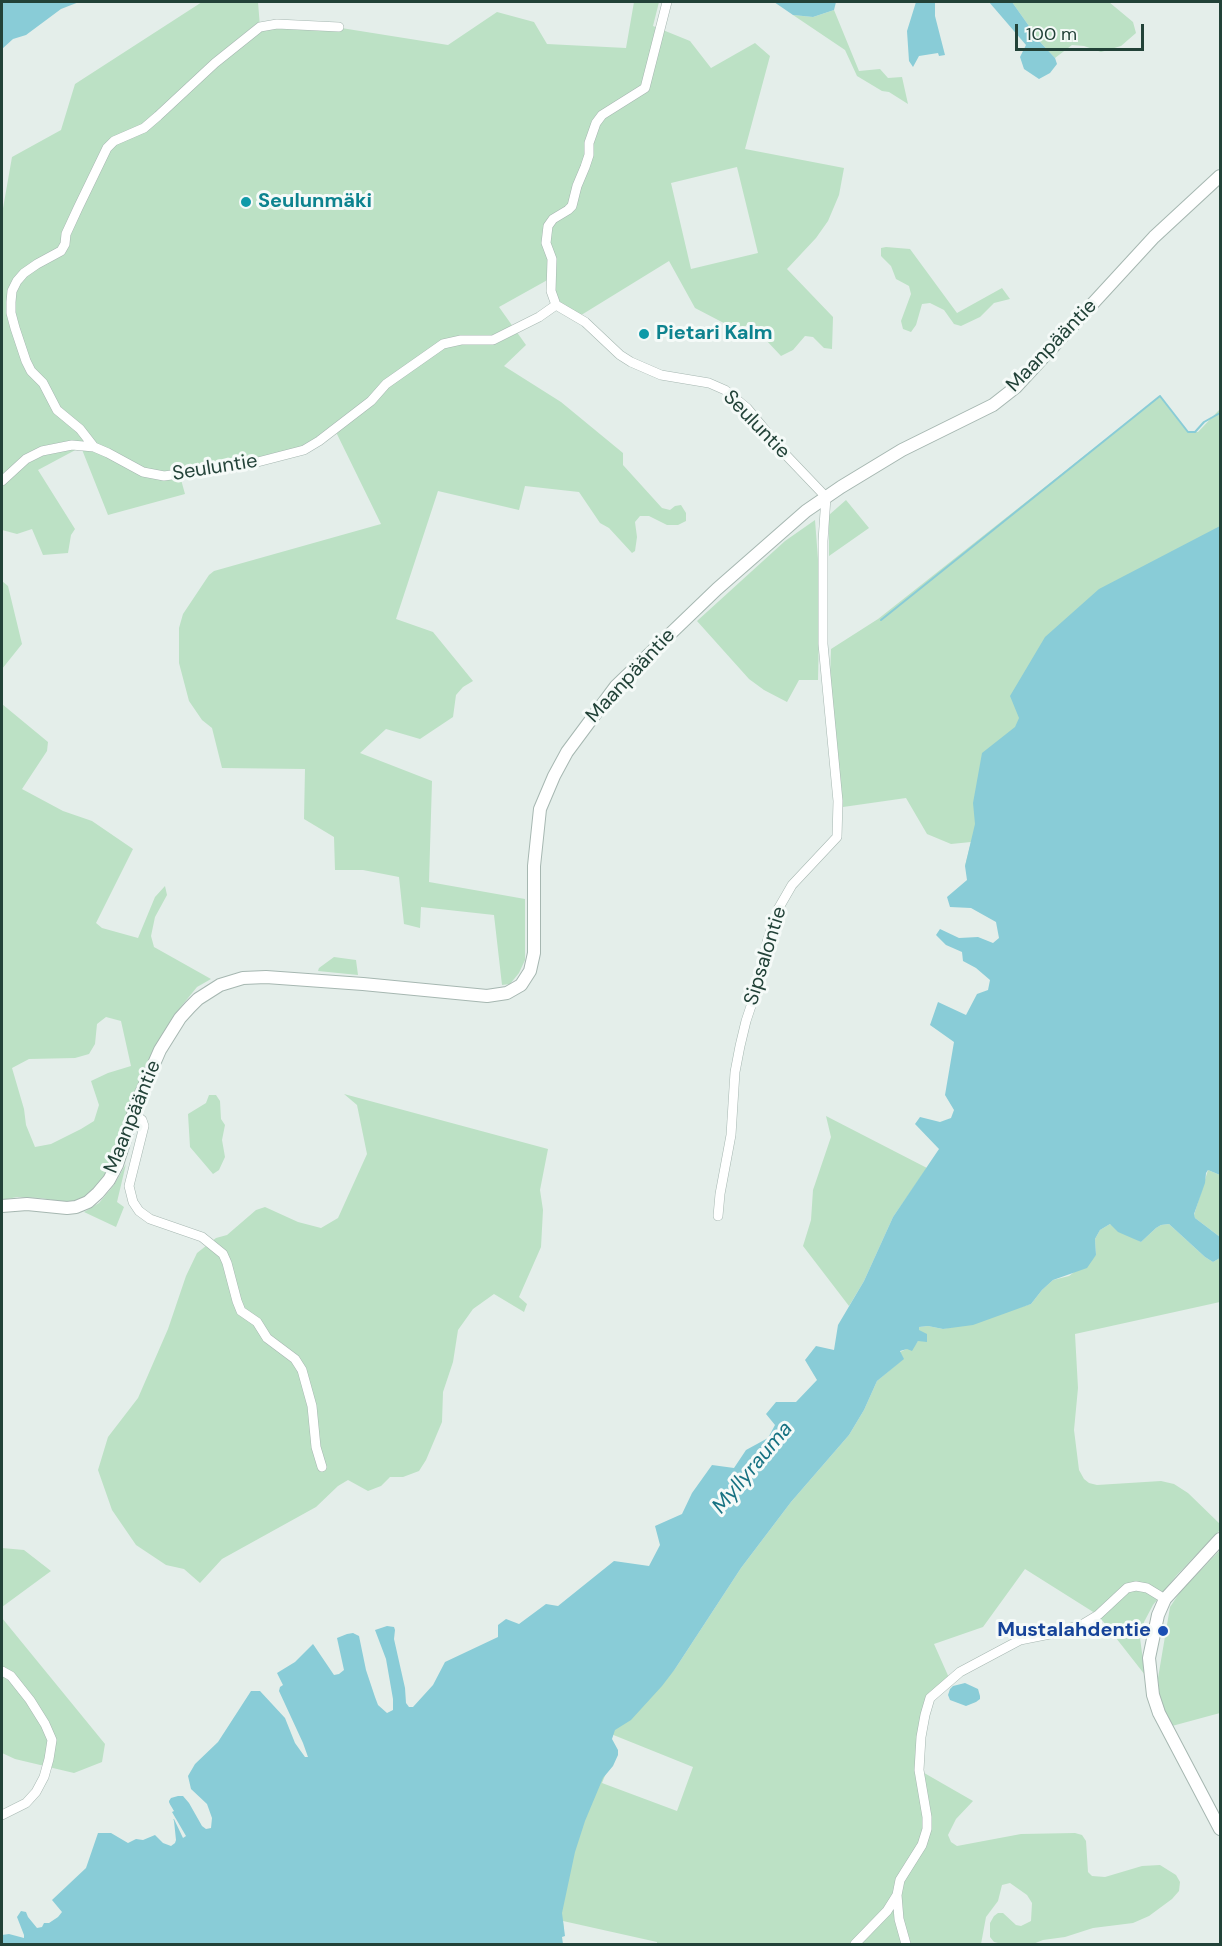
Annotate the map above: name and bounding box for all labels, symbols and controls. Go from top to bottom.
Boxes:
scale bar [1018,12,1147,50]
text: 100 m [1026,22,1077,46]
place label: Seulunmäki [258,190,372,214]
marker: Seulunmäki [239,195,253,209]
street label: Maanpääntie [1002,295,1102,397]
place label: Pietari Kalm [656,322,773,346]
marker: Pietari Kalm [637,327,651,341]
street label: Seuluntie [718,386,794,464]
street label: Seuluntie [171,449,259,487]
street label: Maanpääntie [581,624,681,728]
street label: Sipsalontie [740,904,792,1008]
street label: Maanpääntie [99,1057,167,1177]
water label: Myllyrauma [707,1417,799,1519]
place label: Mustalahdentie [997,1619,1151,1643]
marker: Mustalahdentie [1156,1624,1170,1638]

